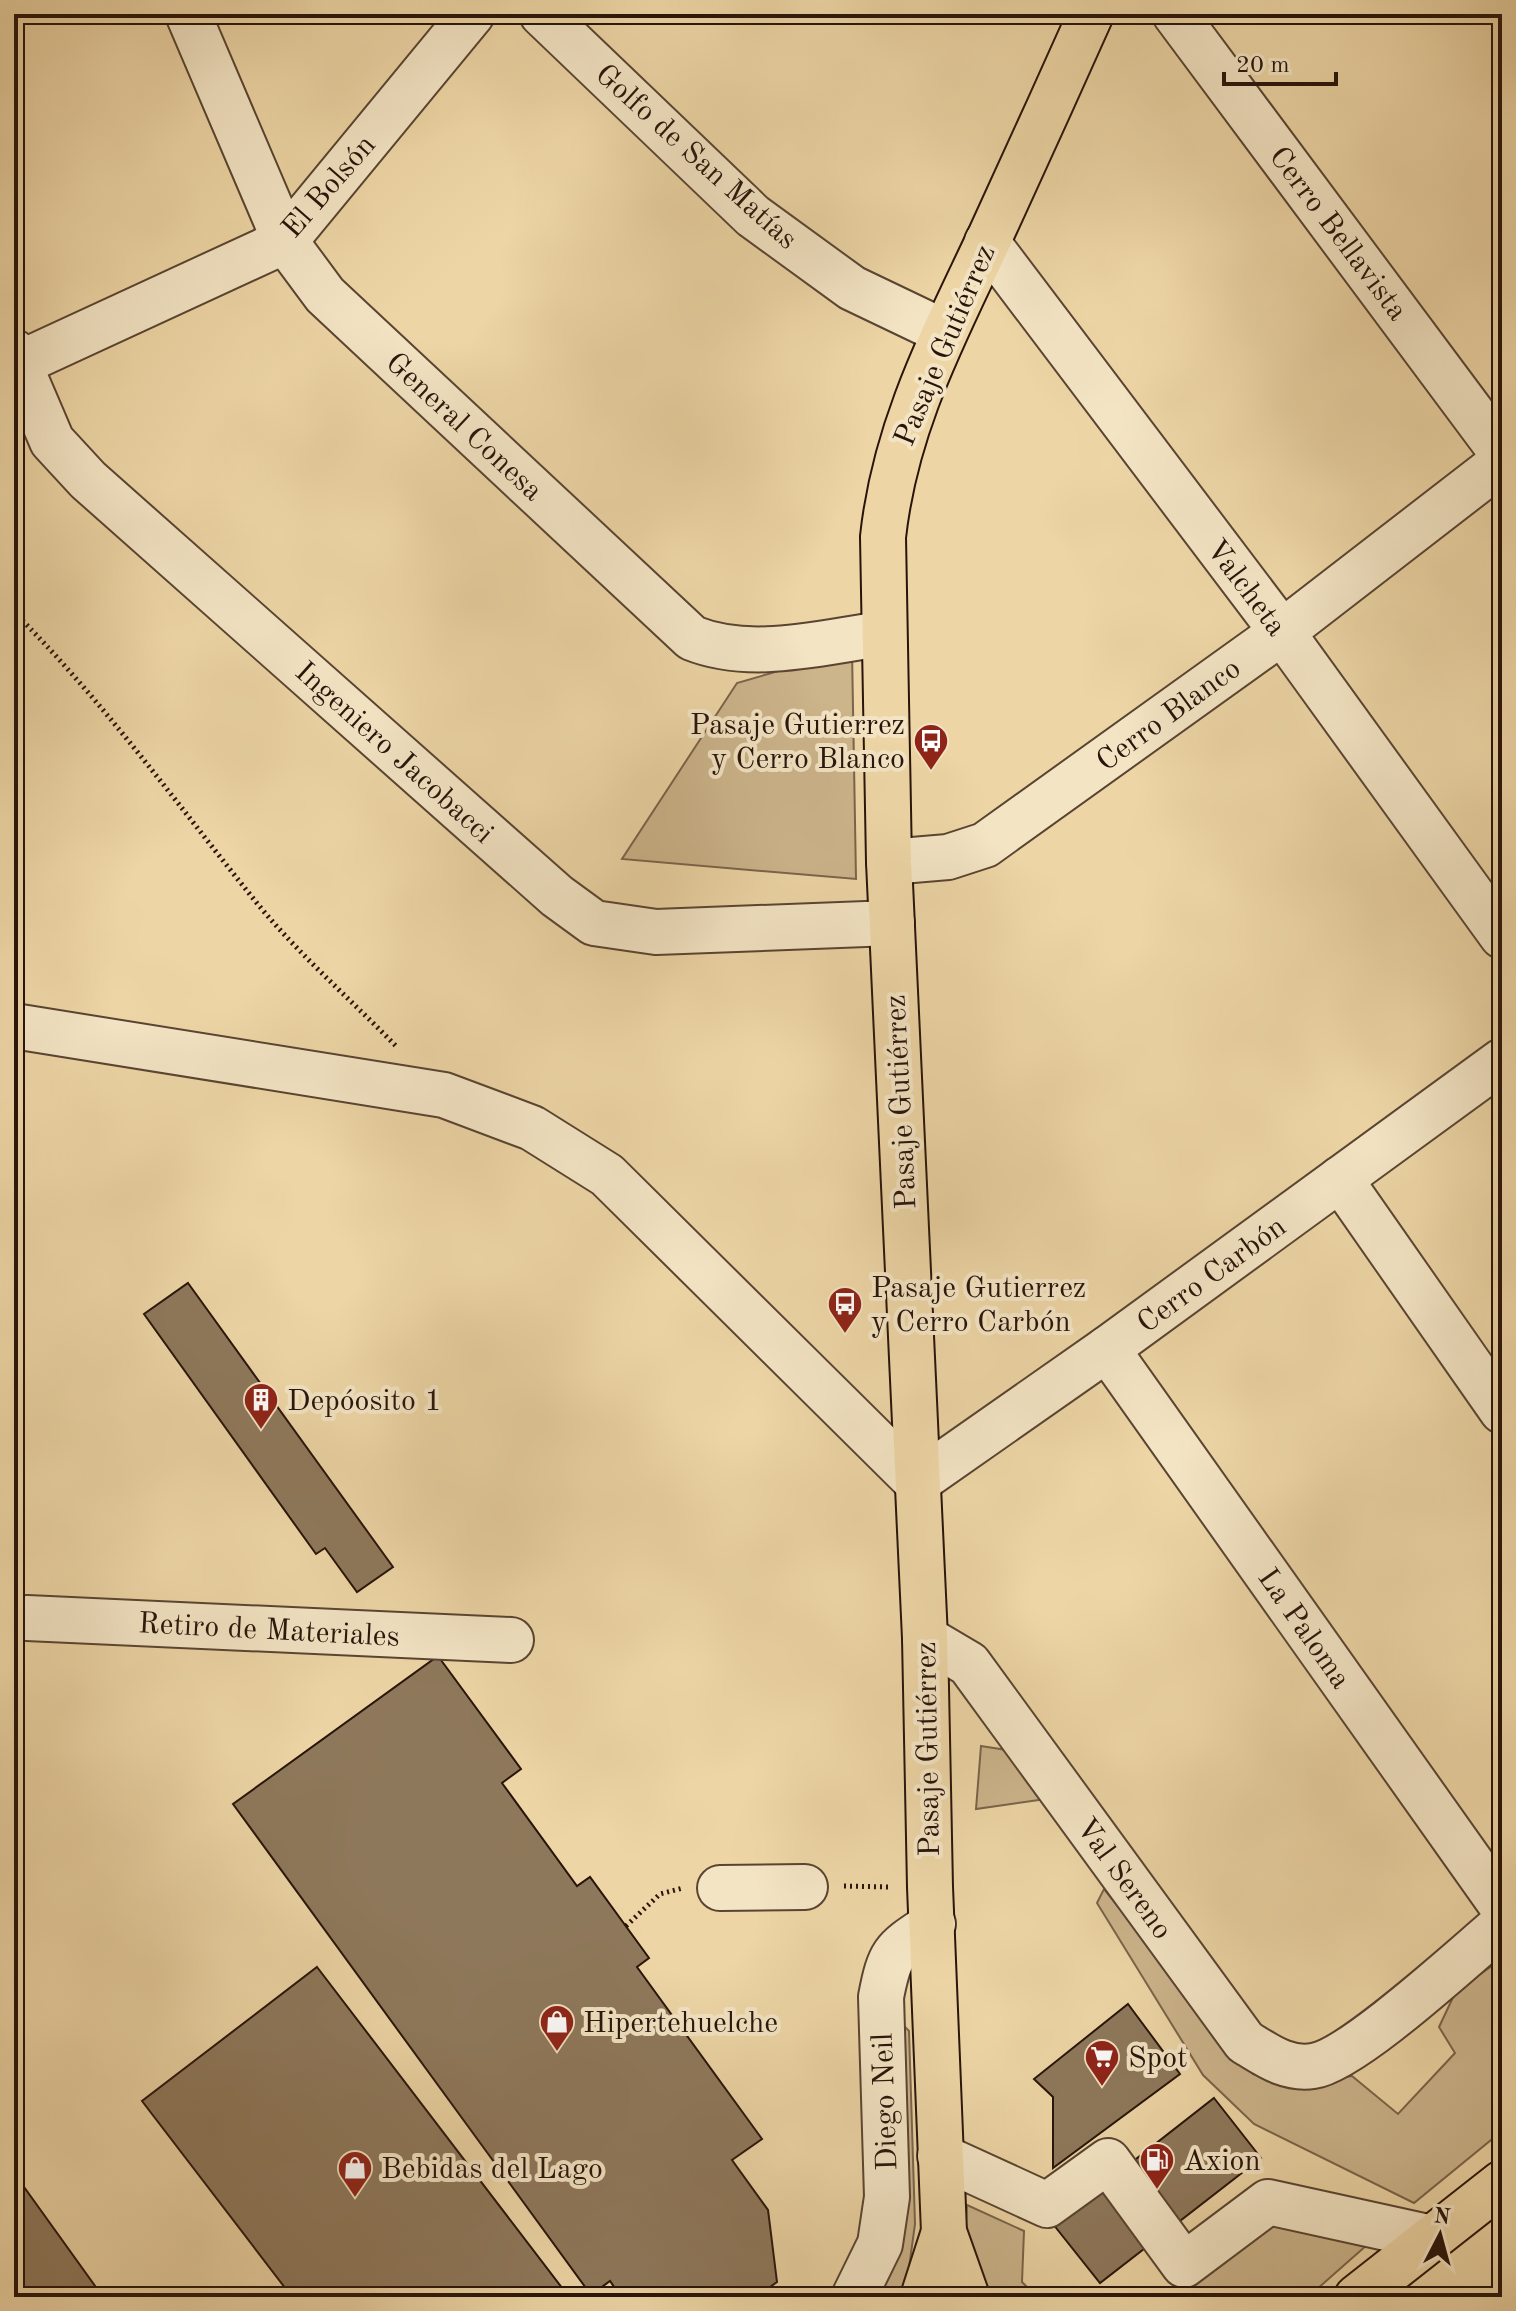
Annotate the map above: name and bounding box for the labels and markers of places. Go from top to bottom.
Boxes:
place label: Pasaje Gutierrez y Cerro Blanco [690,711,905,775]
bus stop icon: Pasaje Gutierrez y Cerro Blanco [912,722,950,772]
place label: Pasaje Gutierrez y Cerro Carbón [871,1274,1086,1338]
bus stop icon: Pasaje Gutierrez y Cerro Carbón [826,1285,864,1335]
building icon: Depóosito 1 [242,1381,280,1431]
place label: Depóosito 1 [287,1387,442,1417]
shop icon: Hipertehuelche [538,2003,576,2053]
place label: Hipertehuelche [583,2009,778,2039]
supermarket icon: Spot [1083,2038,1121,2088]
place label: Spot [1128,2044,1188,2074]
fuel station icon: Axion [1138,2141,1176,2191]
place label: Axion [1183,2147,1261,2177]
shop icon: Bebidas del Lago [336,2149,374,2199]
place label: Bebidas del Lago [381,2155,603,2185]

